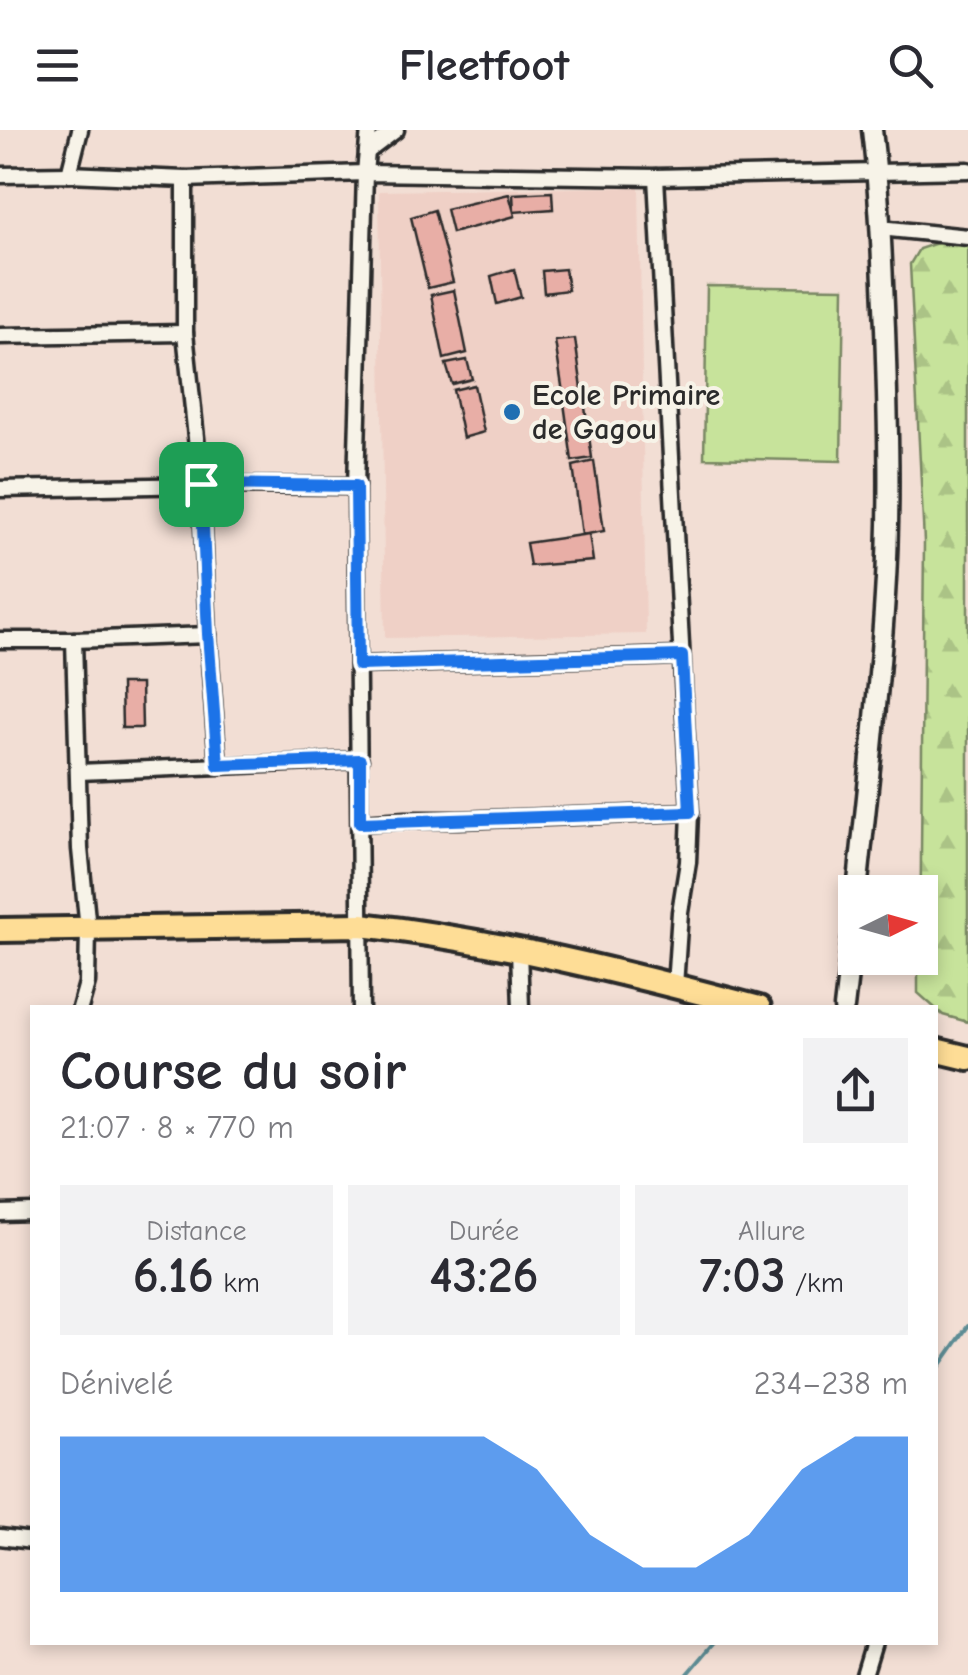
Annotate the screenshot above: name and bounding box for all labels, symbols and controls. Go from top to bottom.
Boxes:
icon: menu [30,38,85,93]
icon: search [883,38,938,93]
text: Fleetfoot [399,39,569,91]
place label: Ecole Primaire de Gagou [532,378,720,447]
marker: Ecole Primaire de Gagou [501,401,523,423]
pin [159,442,244,527]
icon: arrive [174,457,229,512]
north arrow [838,875,938,975]
map controls [838,875,938,975]
button: share [803,1038,908,1143]
text: Course du soir [60,1039,406,1103]
text: 21:07 · 8 × 770 m [60,1109,294,1146]
text: Distance [146,1215,246,1247]
text: Durée [449,1215,519,1247]
text: Allure [738,1215,805,1247]
text: 6.16 [133,1247,214,1305]
text: 43:26 [429,1247,539,1305]
text: 7:03 [699,1247,786,1305]
text: km [214,1267,260,1299]
text: /km [786,1267,844,1299]
text: Dénivelé [60,1365,173,1402]
text: 234–238 m [754,1365,908,1402]

